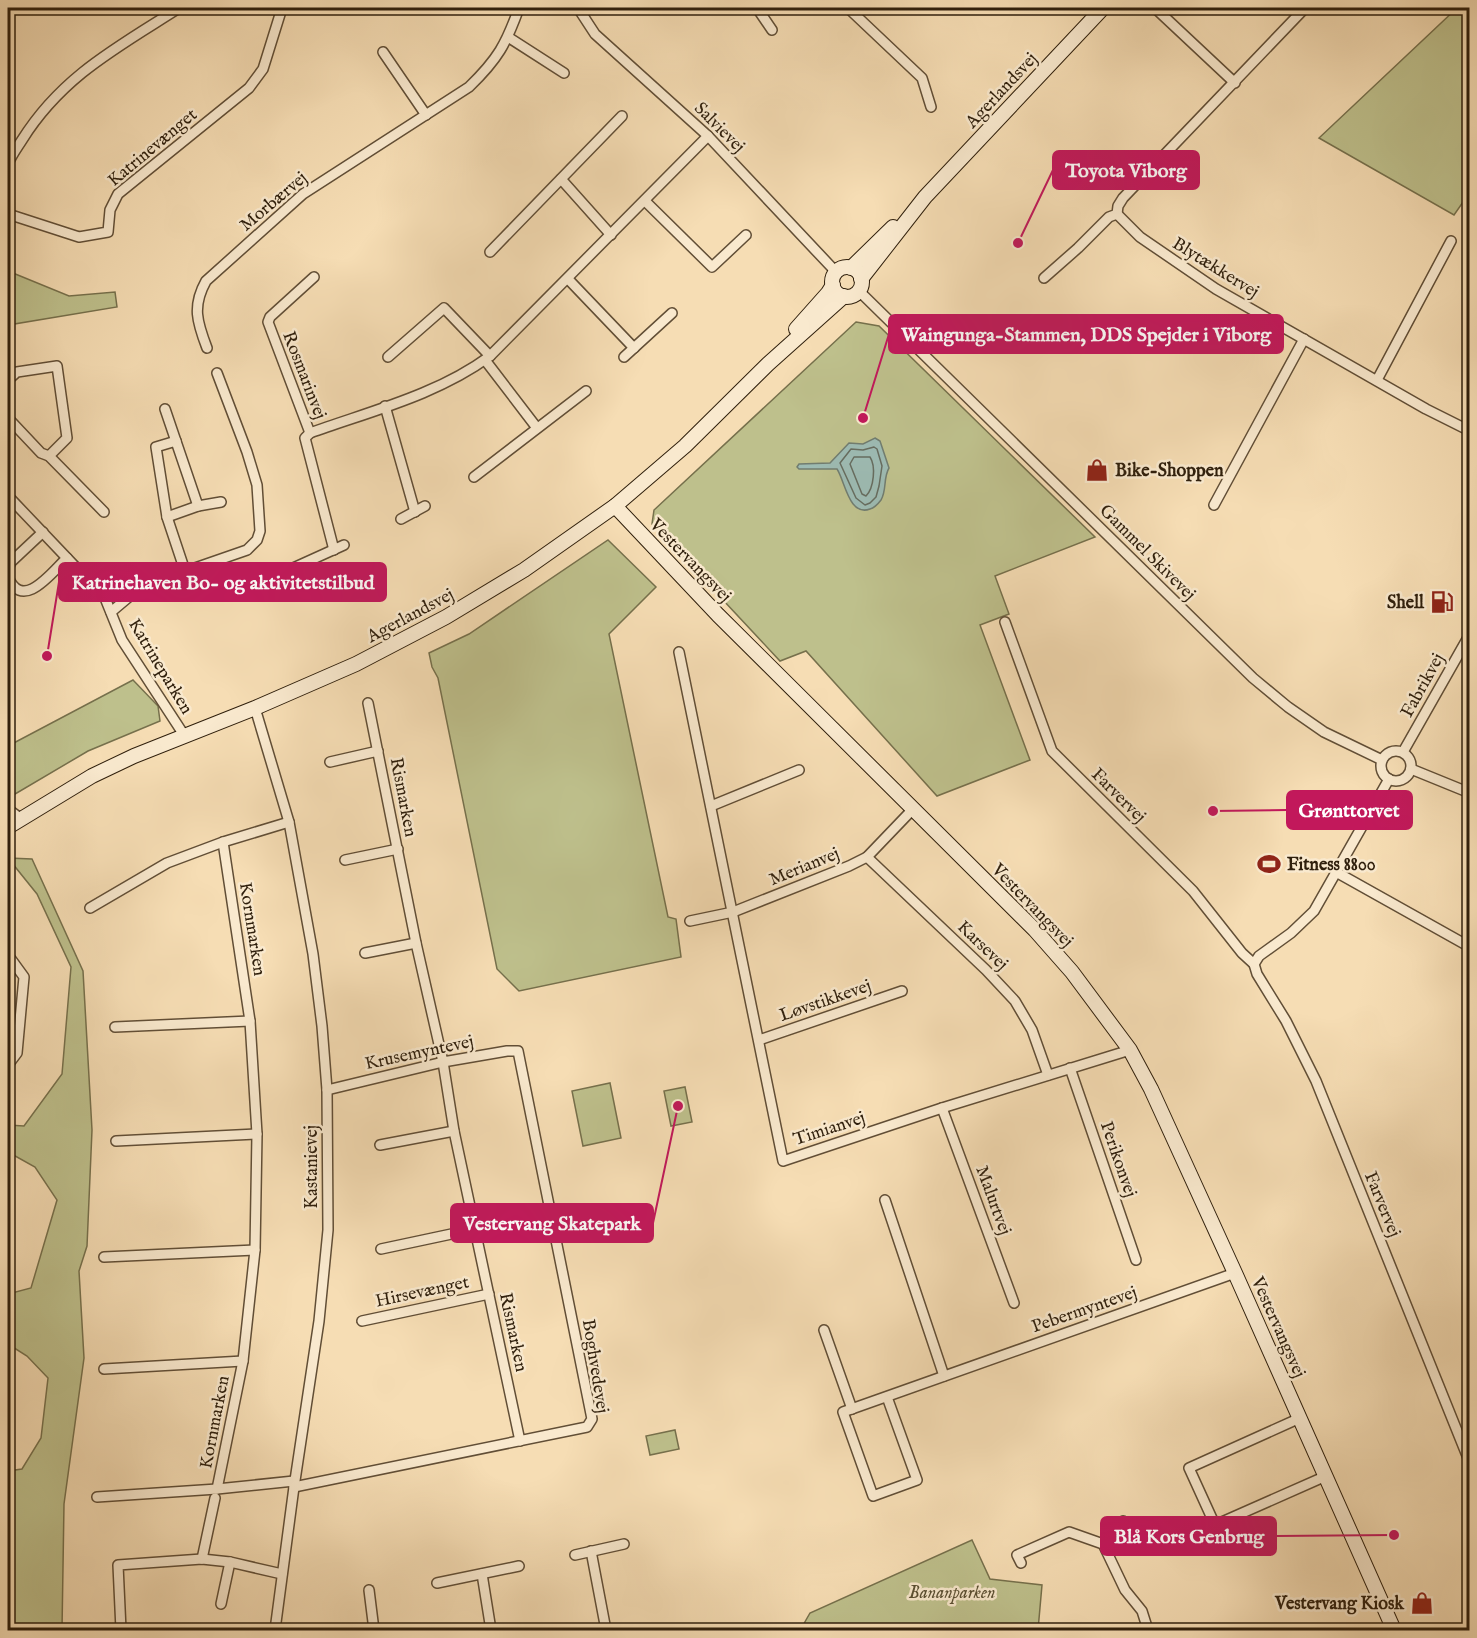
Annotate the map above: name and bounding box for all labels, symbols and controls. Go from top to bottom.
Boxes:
street label: Agerlandsvej [960,48,1043,135]
street label: Salvievej [688,98,749,159]
street label: Katrinevænget [104,104,202,192]
callout: Toyota Viborg [1053,151,1199,189]
text: Toyota Viborg [1064,159,1188,184]
street label: Morbærvej [235,167,313,237]
street label: Blytækkervej [1168,233,1263,304]
callout: Waingunga-Stammen, DDS Spejder i Viborg [889,315,1283,353]
text: Waingunga-Stammen, DDS Spejder i Viborg [900,323,1272,348]
street label: Rosmarinvej [276,328,331,423]
shop icon: Bike-Shoppen [1084,457,1110,483]
place label: Bike-Shoppen [1115,460,1224,483]
street label: Gammel Skivevej [1094,500,1200,606]
street label: Vestervangsvej [643,513,736,608]
callout: Katrinehaven Bo- og aktivitetstilbud [59,563,386,601]
text: Katrinehaven Bo- og aktivitetstilbud [71,571,376,596]
street label: Agerlandsvej [362,584,458,649]
fuel station icon: Shell [1429,589,1455,615]
place label: Shell [1387,592,1425,615]
street label: Katrineparken [122,615,198,719]
street label: Fabrikvej [1396,650,1450,722]
street label: Rismarken [384,756,422,839]
street label: Farvervej [1085,764,1150,829]
callout: Grønttorvet [1287,791,1412,829]
text: Grønttorvet [1298,799,1400,824]
street label: Merianvej [766,843,843,892]
sports icon: Fitness 8800 [1256,851,1282,877]
place label: Fitness 8800 [1287,854,1376,877]
street label: Vestervangsvej [985,858,1078,953]
street label: Kornmarken [233,881,270,978]
street label: Karsevej [952,916,1012,976]
street label: Løvstikkevej [777,975,874,1028]
street label: Krusemyntevej [363,1031,476,1076]
street label: Timianvej [791,1107,868,1152]
street label: Perikonvej [1094,1118,1141,1200]
street label: Kastanievej [301,1125,324,1209]
street label: Malurtvej [969,1163,1016,1238]
street label: Farvervej [1358,1168,1405,1241]
callout: Vestervang Skatepark [451,1204,653,1242]
text: Vestervang Skatepark [462,1212,642,1237]
street label: Hirsevænget [373,1271,471,1314]
street label: Vestervangsvej [1245,1273,1310,1382]
street label: Pebermyntevej [1029,1282,1140,1339]
street label: Rismarken [493,1291,532,1374]
street label: Boghvedevej [576,1317,613,1415]
street label: Kornmarken [195,1373,236,1471]
callout: Blå Kors Genbrug [1101,1517,1276,1555]
text: Blå Kors Genbrug [1114,1525,1265,1550]
park label: Bananparken [909,1582,995,1605]
shop icon: Vestervang Kiosk [1409,1590,1435,1616]
place label: Vestervang Kiosk [1274,1593,1405,1616]

